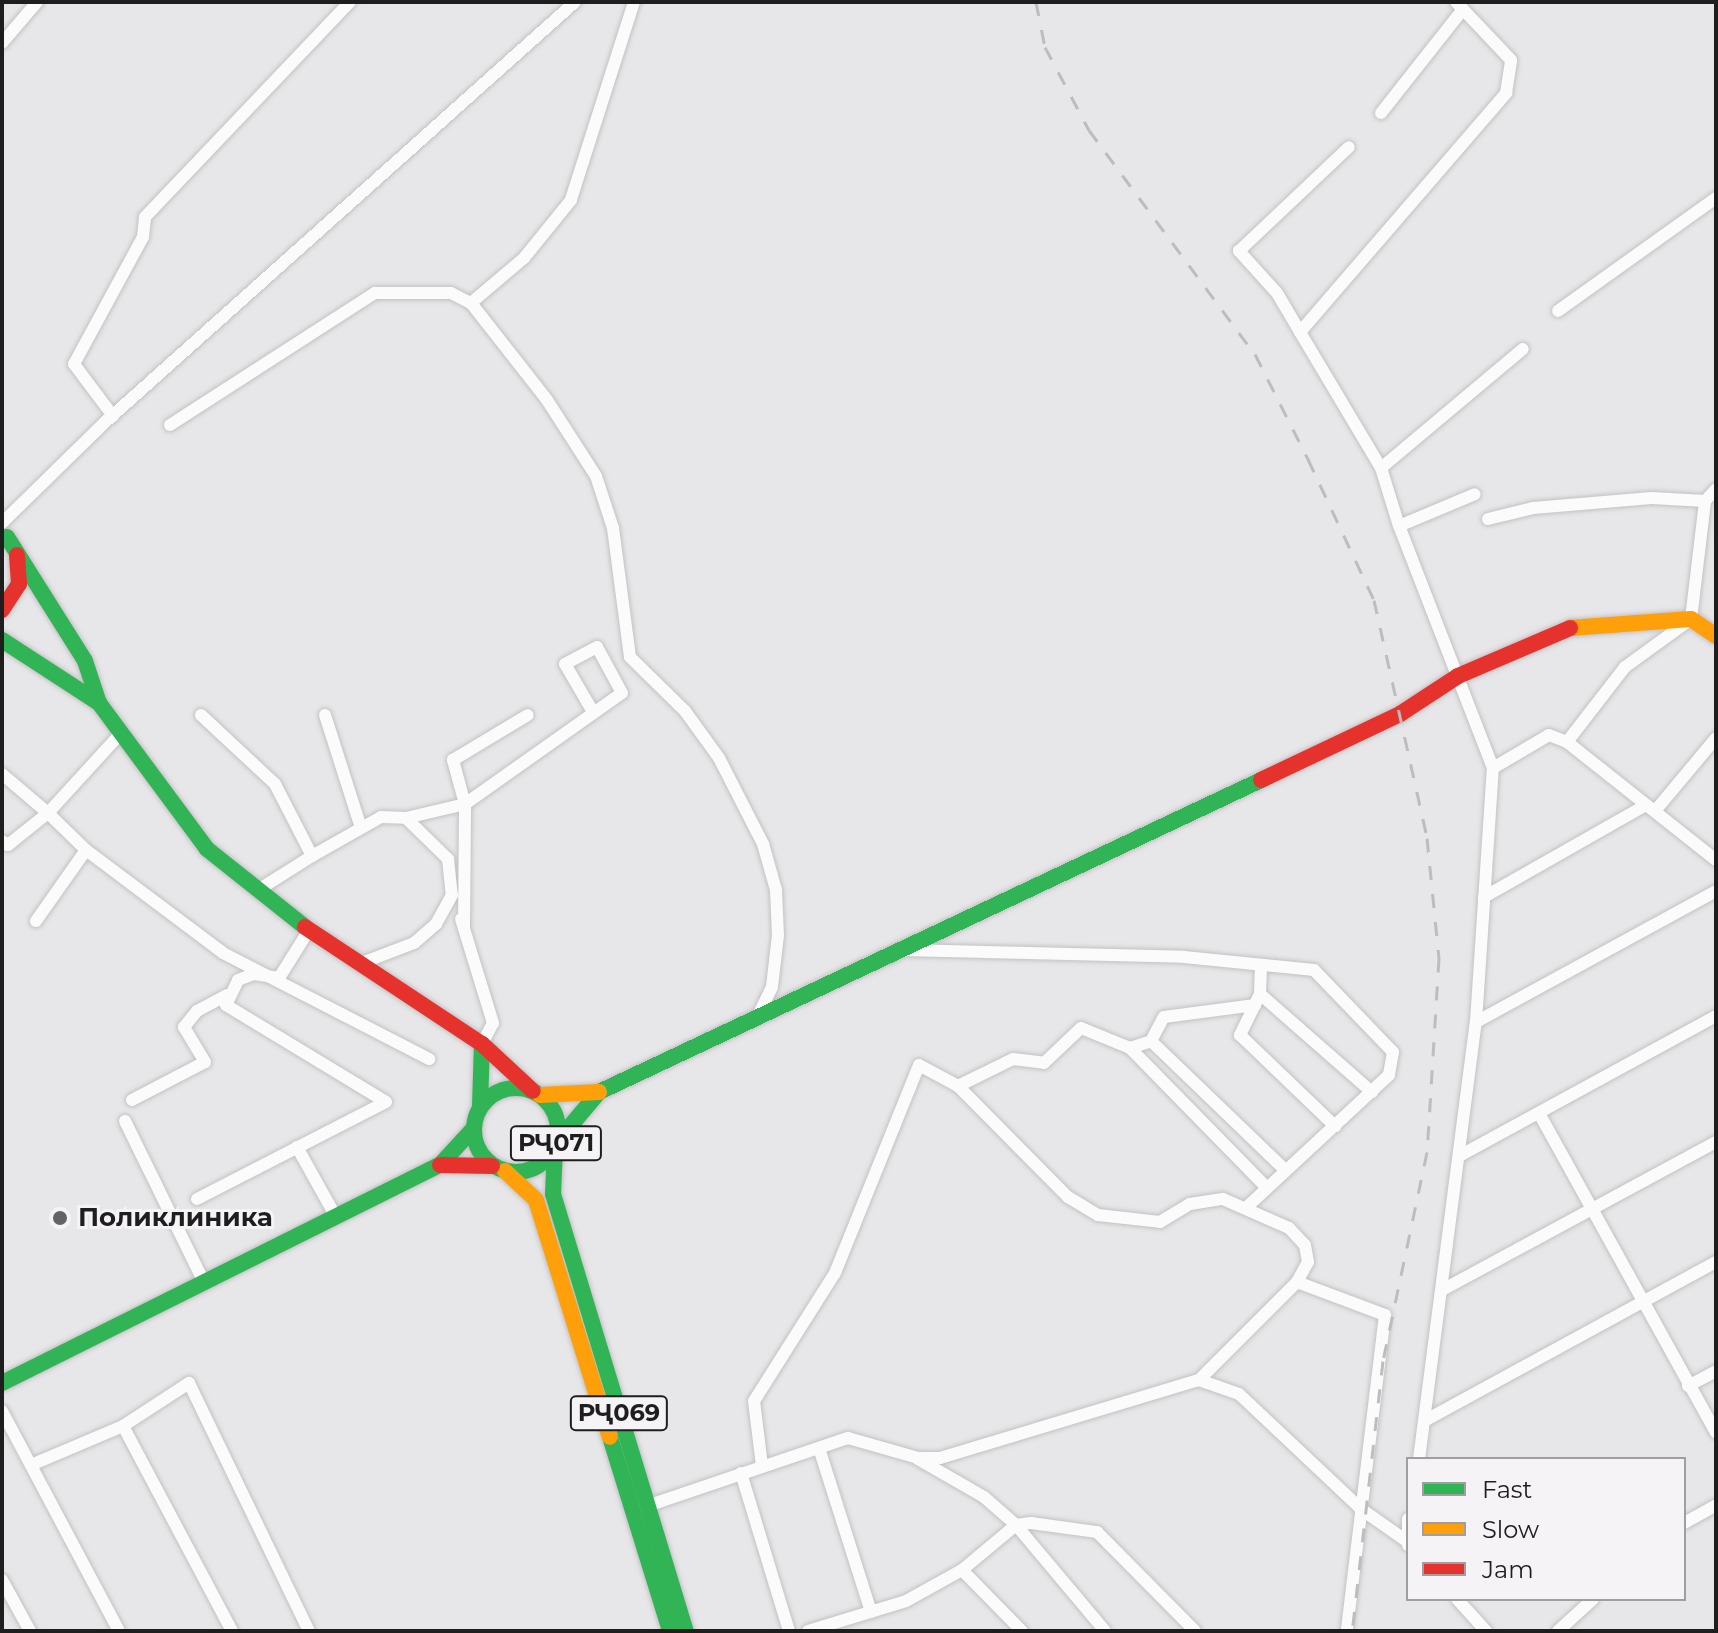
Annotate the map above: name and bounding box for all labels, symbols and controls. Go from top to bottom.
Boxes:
road number: РҶ071 [508,1123,604,1163]
place label: Поликлиника [78,1202,273,1234]
marker: Поликлиника [49,1207,71,1229]
road number: РҶ069 [569,1393,669,1433]
legend [1406,1457,1686,1601]
text: Fast [1482,1475,1532,1504]
text: Slow [1482,1515,1539,1544]
text: Jam [1482,1555,1534,1584]

